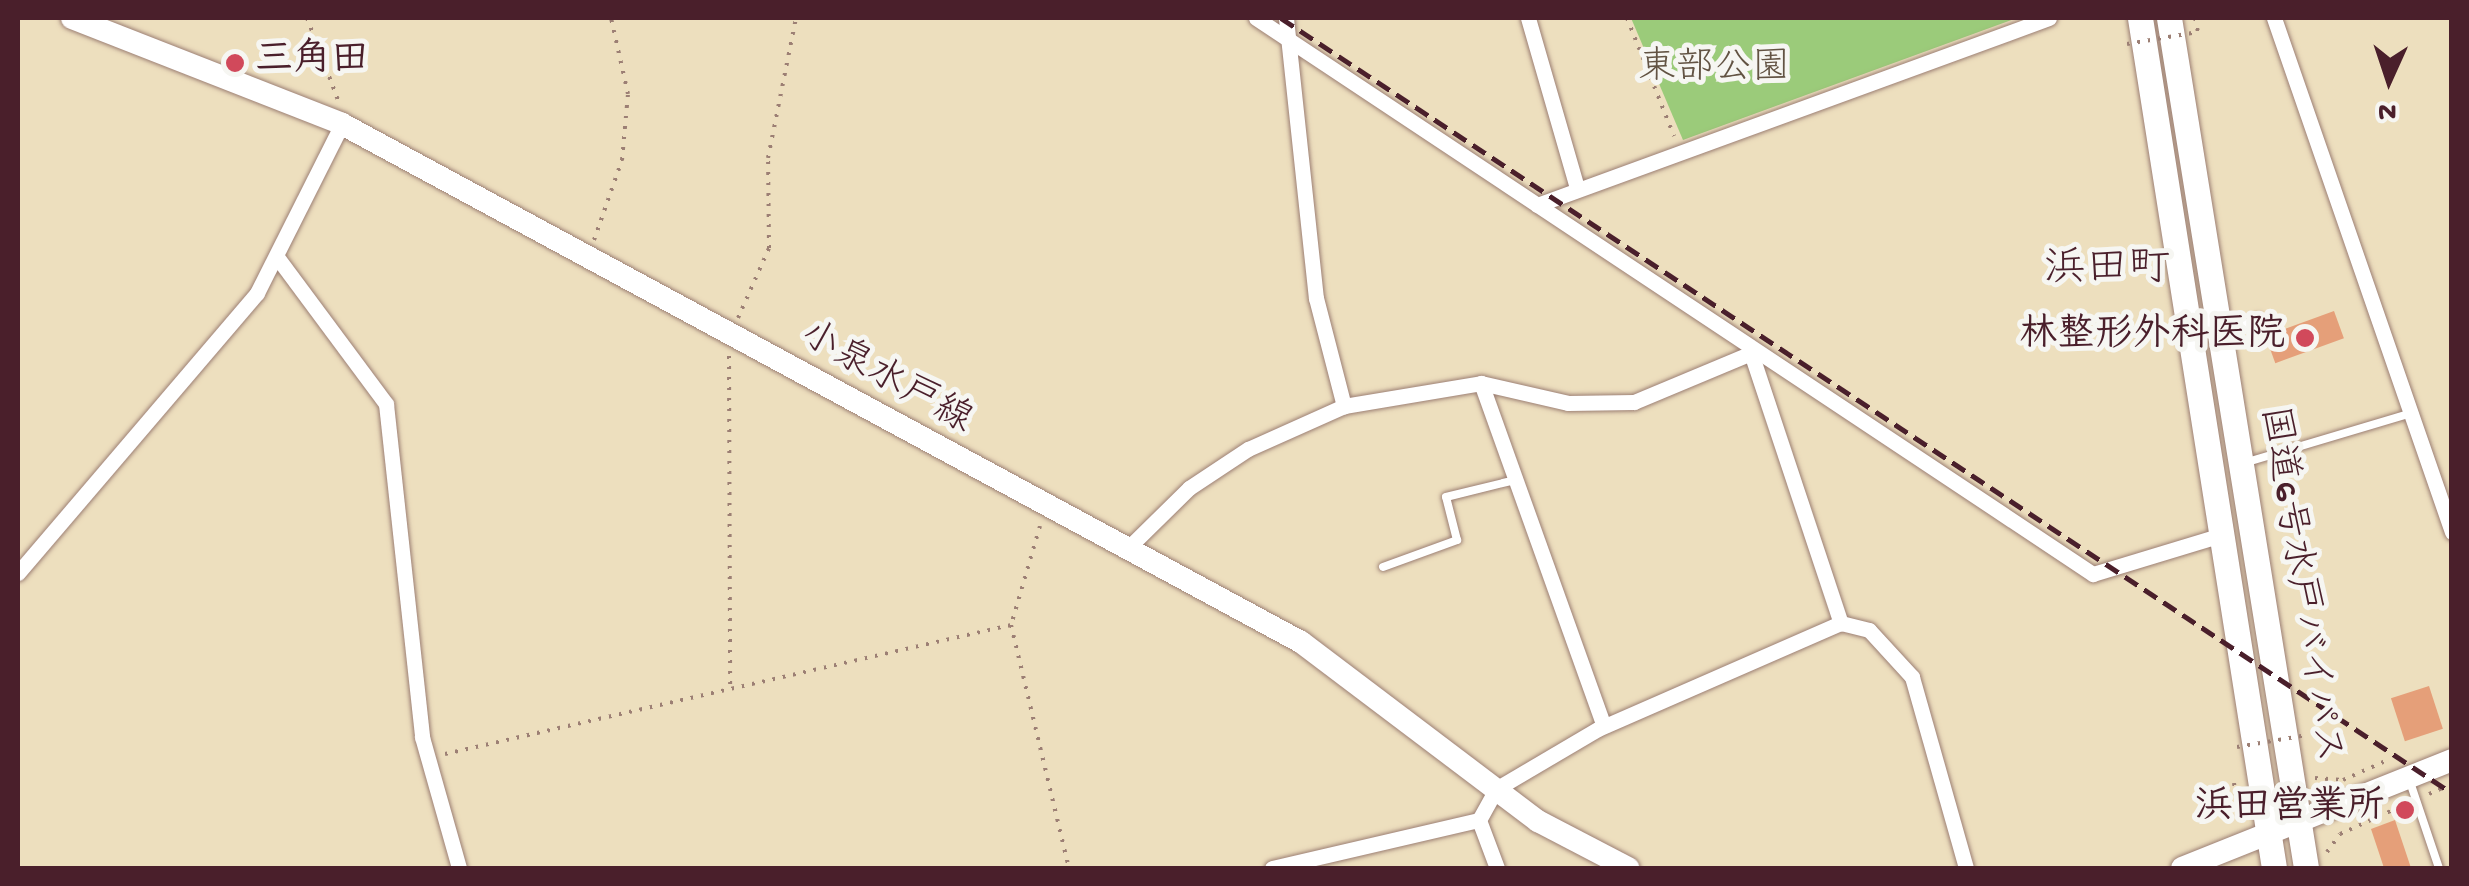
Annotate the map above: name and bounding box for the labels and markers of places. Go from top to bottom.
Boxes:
place label: 三角田 [255,40,369,86]
marker: 三角田 [224,52,246,74]
place label: 林整形外科医院 [2019,315,2285,361]
marker: 林整形外科医院 [2294,327,2316,349]
place label: 浜田営業所 [2195,787,2385,833]
marker: 浜田営業所 [2394,799,2416,821]

